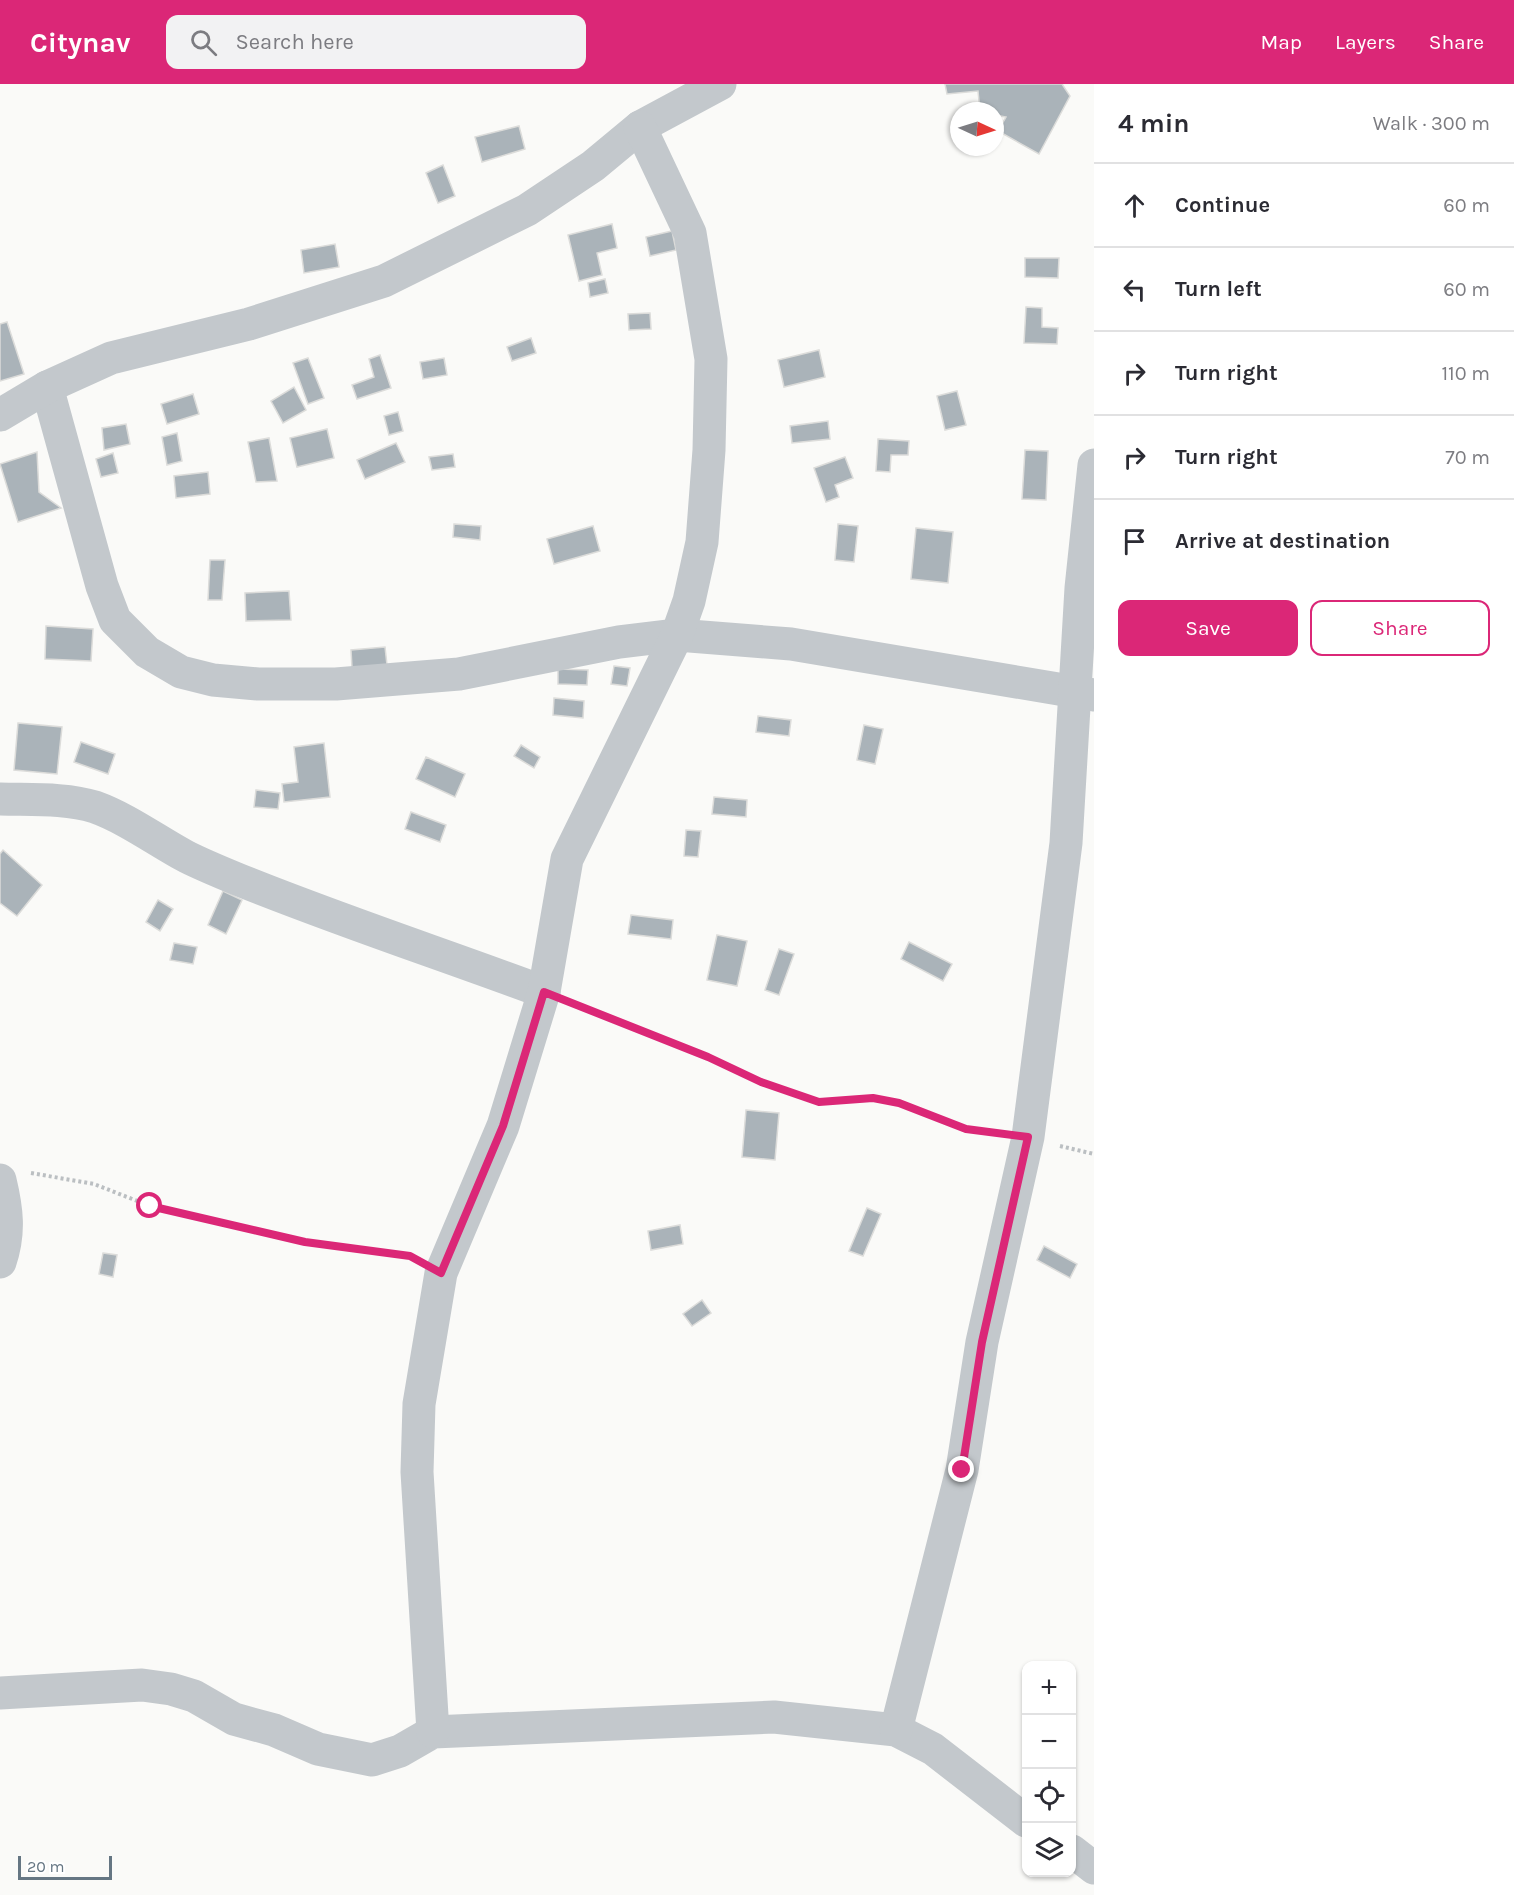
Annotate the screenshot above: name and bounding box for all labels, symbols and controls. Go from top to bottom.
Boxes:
search box [166,15,586,69]
text: Citynav [30,26,130,59]
icon: search [187,26,220,59]
text: Search here [235,29,354,55]
text: Map [1260,30,1302,54]
text: Layers [1335,30,1396,54]
text: Share [1429,30,1484,54]
north arrow [950,102,1004,156]
text: 4 min [1118,108,1189,139]
text: Walk · 300 m [1373,112,1490,135]
icon: ahead [1118,189,1151,222]
text: Continue [1175,192,1270,218]
text: 60 m [1443,194,1490,217]
icon: left [1118,273,1151,306]
text: Turn left [1175,276,1262,302]
text: 60 m [1443,278,1490,301]
icon: right [1118,357,1151,390]
text: Turn right [1175,360,1278,386]
text: 110 m [1441,362,1490,385]
icon: right [1118,441,1151,474]
text: Turn right [1175,444,1278,470]
text: 70 m [1445,446,1490,469]
icon: arrive [1118,525,1151,558]
text: Arrive at destination [1175,528,1390,554]
button: Save [1118,600,1298,656]
button: Share [1310,600,1490,656]
route start [136,1192,162,1218]
route end [948,1456,974,1482]
map controls [1022,1661,1076,1877]
button: + [1022,1661,1076,1715]
button: − [1022,1715,1076,1769]
button: locate [1022,1769,1076,1823]
button: layers [1022,1823,1076,1877]
scale bar [18,1853,112,1880]
text: 20 m [27,1857,65,1876]

